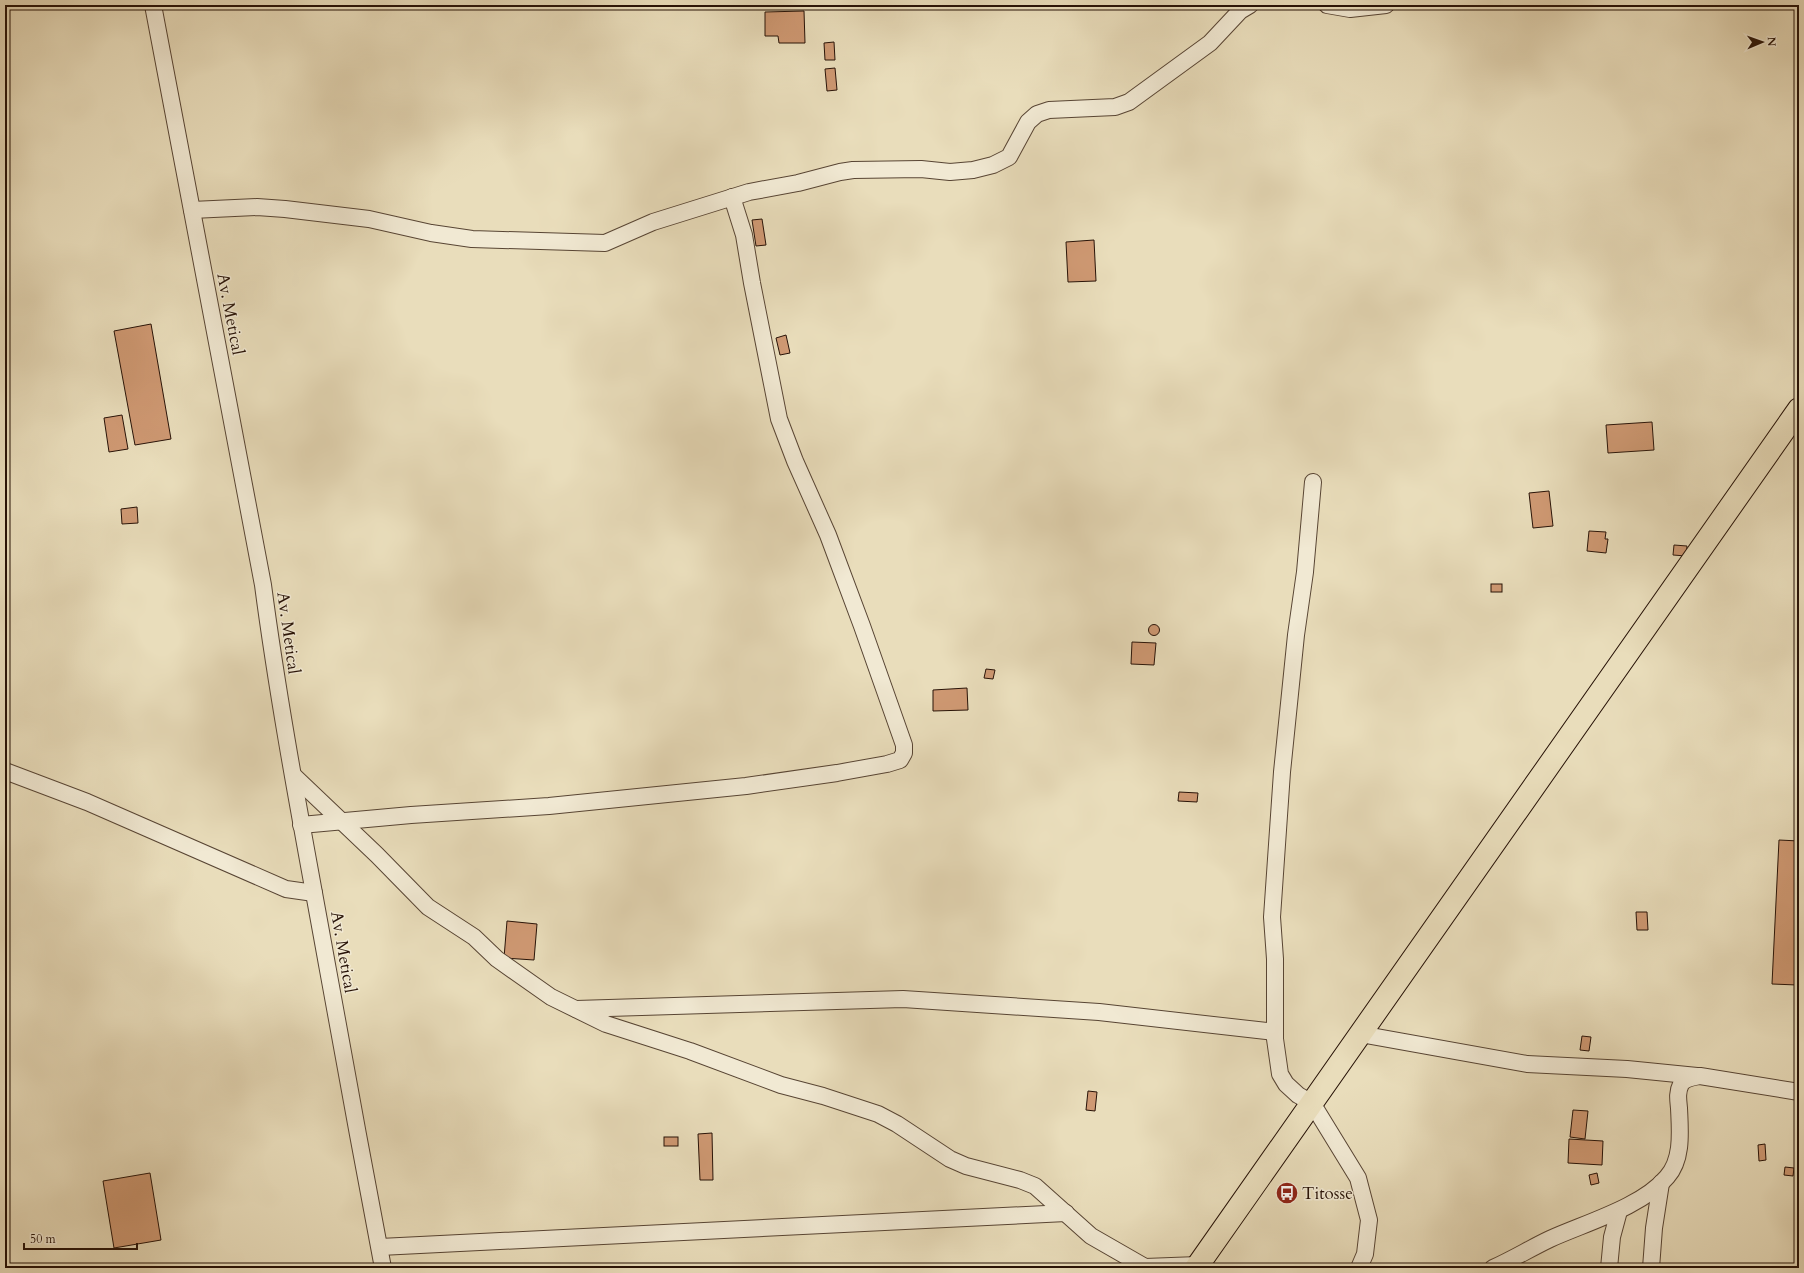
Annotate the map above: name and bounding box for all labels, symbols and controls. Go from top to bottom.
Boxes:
north arrow [1742,22,1782,62]
text: N [1764,37,1779,47]
street label: Av. Metical [211,271,250,358]
street label: Av. Metical [271,590,306,676]
street label: Av. Metical [325,909,362,996]
bus stop icon: Titosse [1274,1180,1300,1206]
place label: Titosse [1302,1182,1353,1205]
scale bar [24,1225,137,1251]
text: 50 m [30,1231,57,1247]

